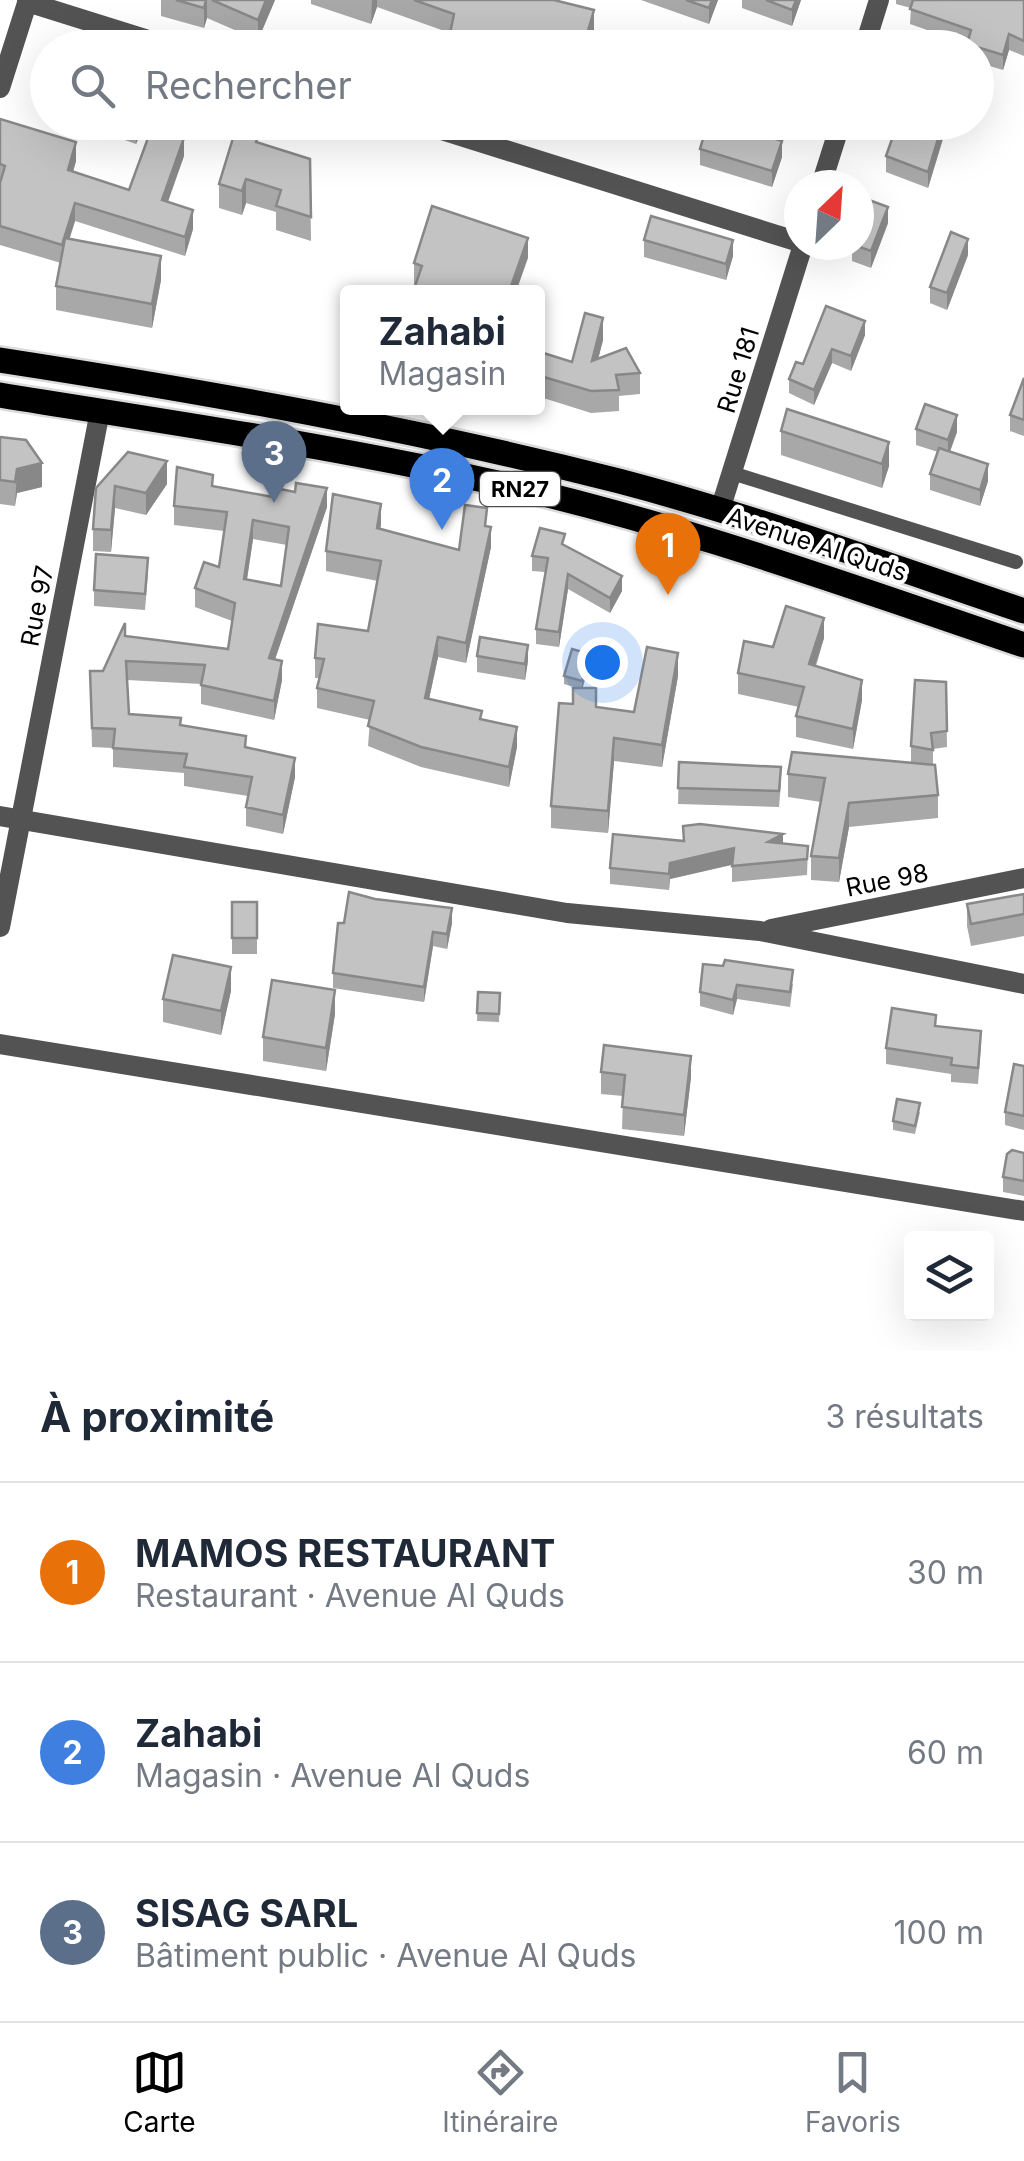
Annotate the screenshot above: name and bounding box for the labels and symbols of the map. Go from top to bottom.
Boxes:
north arrow [784,170,874,260]
street label: Rue 181 [711,323,765,417]
pin: 3 [242,420,306,503]
pin: 2 [410,448,474,530]
road number: RN27 [480,472,560,506]
street label: Avenue Al Quds [723,501,911,587]
pin: 1 [636,512,700,595]
street label: Rue 97 [14,563,60,649]
your location [577,637,628,688]
street label: Rue 98 [843,857,931,903]

